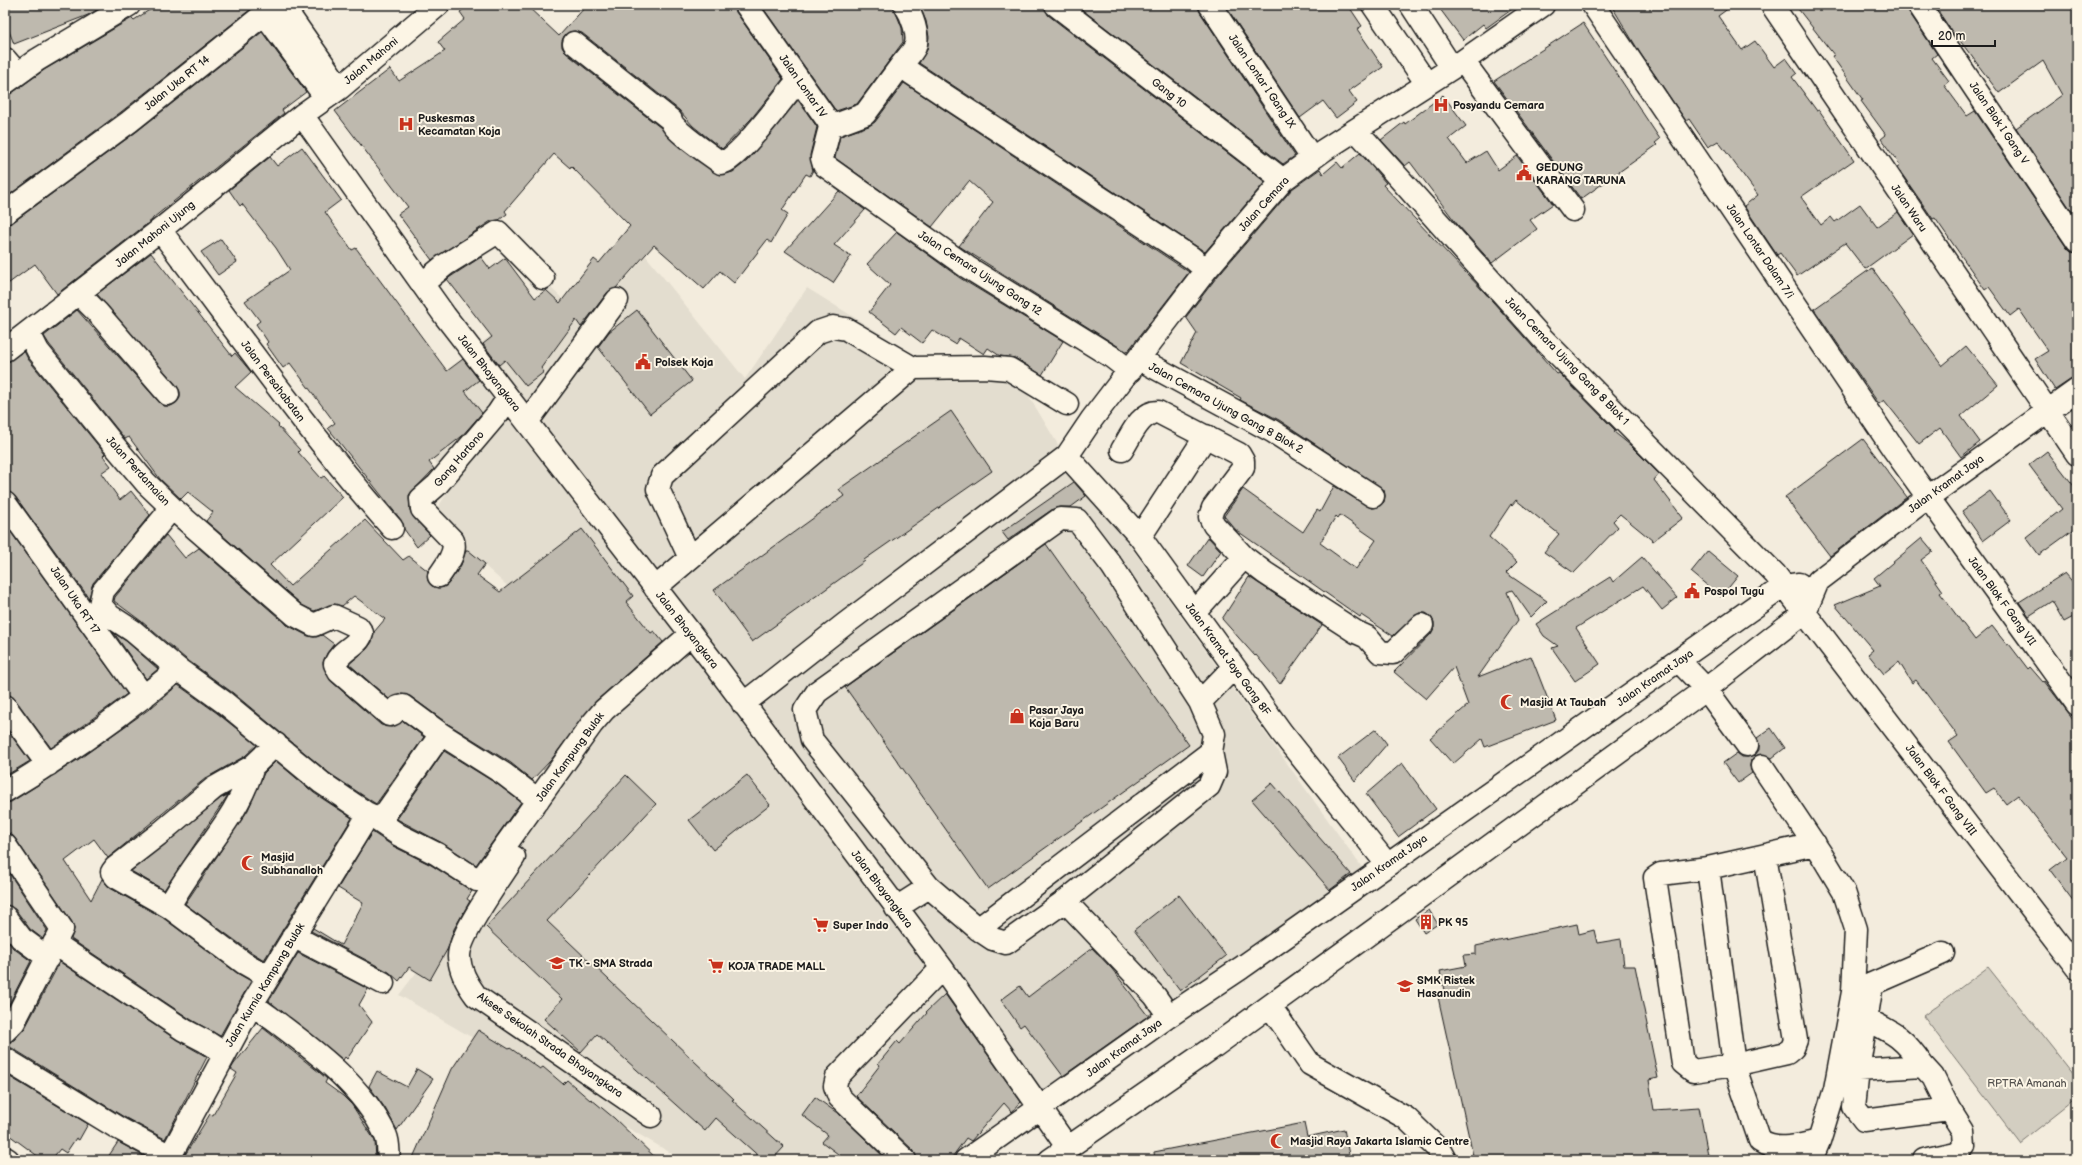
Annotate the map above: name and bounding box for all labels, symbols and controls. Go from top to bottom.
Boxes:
scale bar [1932,22,1995,48]
text: 20 m [1938,29,1965,44]
street label: Jalan Lontar I Gang IX [1226,32,1299,131]
street label: Jalan Mahoni [341,35,401,87]
street label: Jalan Uka RT 14 [142,52,213,113]
street label: Jalan Lontar IV [776,52,830,120]
street label: Gang 10 [1149,75,1189,111]
street label: Jalan Blok I Gang V [1967,79,2032,167]
hospital icon: Posyandu Cemara [1432,96,1450,114]
place label: Posyandu Cemara [1453,99,1544,112]
place label: Puskesmas Kecamatan Koja [418,112,501,138]
hospital icon: Puskesmas Kecamatan Koja [397,115,415,133]
place label: GEDUNG KARANG TARUNA [1536,161,1626,187]
public building icon: GEDUNG KARANG TARUNA [1515,164,1533,182]
street label: Jalan Cemara [1236,174,1292,234]
street label: Jalan Waru [1888,182,1930,234]
street label: Jalan Mahoni Ujung [113,198,197,270]
street label: Jalan Lontar Dalam 7/i [1723,201,1797,301]
street label: Jalan Cemara Ujung Gang 12 [916,228,1045,318]
street label: Jalan Cemara Ujung Gang 8 Blok 1 [1502,294,1632,428]
street label: Jalan Bhayangkara [455,332,523,414]
street label: Jalan Persahabatan [238,338,308,424]
public building icon: Polsek Koja [634,353,652,371]
place label: Polsek Koja [655,356,713,369]
street label: Jalan Cemara Ujung Gang 8 Blok 2 [1146,360,1306,456]
street label: Gang Hartono [431,428,487,490]
street label: Jalan Perdamaian [103,434,173,508]
street label: Jalan Kramat Jaya [1906,452,1986,516]
street label: Jalan Blok F Gang VII [1965,554,2039,649]
street label: Jalan Uka RT 17 [48,564,103,637]
public building icon: Pospol Tugu [1683,582,1701,600]
place label: Pospol Tugu [1704,585,1764,598]
street label: Jalan Bhayangkara [653,589,721,671]
street label: Jalan Kramat Jaya Gang 8F [1183,600,1274,718]
street label: Jalan Kramat Jaya [1614,647,1696,709]
mosque icon: Masjid At Taubah [1499,693,1517,711]
place label: Masjid At Taubah [1520,696,1606,709]
place label: Pasar Jaya Koja Baru [1029,704,1084,730]
shop icon: Pasar Jaya Koja Baru [1008,707,1026,725]
street label: Jalan Kampung Bulak [533,709,607,804]
street label: Jalan Blok F Gang VIII [1903,742,1980,838]
street label: Jalan Kramat Jaya [1348,832,1430,894]
street label: Jalan Bhayangkara [848,847,916,931]
place label: Masjid Subhanalloh [261,851,323,877]
mosque icon: Masjid Subhanalloh [240,854,258,872]
building icon: PK 95 [1417,913,1435,931]
supermarket icon: Super Indo [812,916,830,934]
place label: PK 95 [1438,916,1469,929]
place label: Super Indo [833,919,888,932]
street label: Jalan Kurnia Kampung Bulak [223,920,308,1049]
school or university icon: TK - SMA Strada [548,954,566,972]
place label: TK - SMA Strada [569,957,653,970]
supermarket icon: KOJA TRADE MALL [707,957,725,975]
place label: KOJA TRADE MALL [728,960,826,973]
place label: SMK Ristek Hasanudin [1417,974,1475,1000]
school or university icon: SMK Ristek Hasanudin [1396,977,1414,995]
street label: Akses Sekolah Strada Bhayangkara [475,990,625,1100]
street label: Jalan Kramat Jaya [1084,1016,1164,1080]
park label: RPTRA Amanah [1987,1077,2067,1090]
mosque icon: Masjid Raya Jakarta Islamic Centre [1269,1132,1287,1150]
place label: Masjid Raya Jakarta Islamic Centre [1290,1135,1469,1148]

